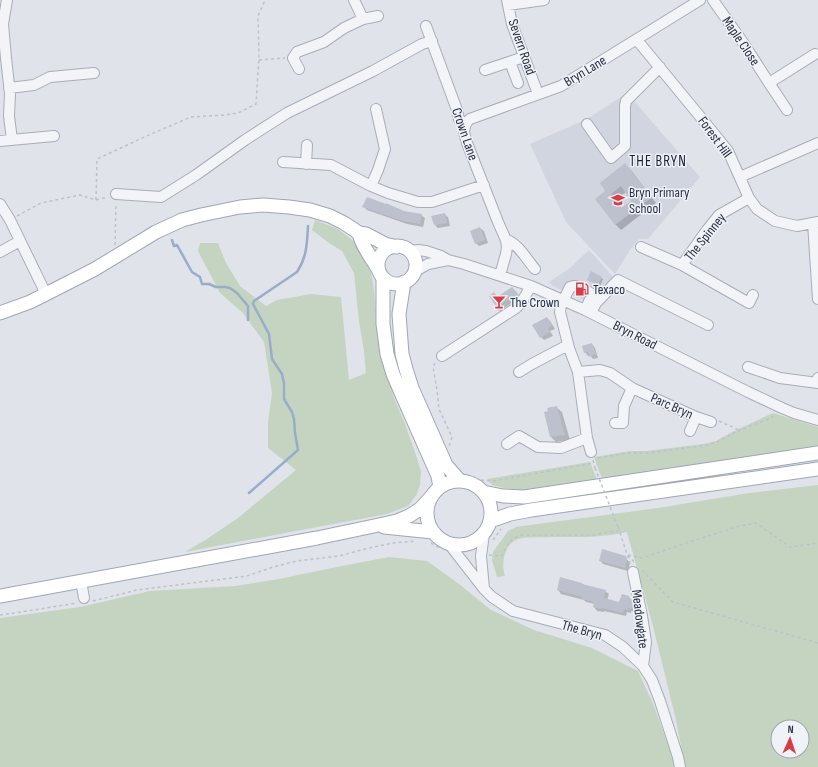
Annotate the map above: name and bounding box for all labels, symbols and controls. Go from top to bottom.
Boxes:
street label: Maple Close [718,13,764,69]
street label: Severn Road [505,17,540,77]
street label: Bryn Lane [561,52,609,90]
street label: Crown Lane [448,105,482,163]
street label: Forest Hill [694,113,736,161]
district label: THE BRYN [629,152,687,171]
place label: Bryn Primary School [629,184,690,217]
school or university icon: Bryn Primary School [610,192,626,208]
street label: The Spinney [681,209,730,264]
fuel station icon: Texaco [574,281,590,297]
place label: Texaco [593,281,625,298]
bar icon: The Crown [491,294,507,310]
place label: The Crown [510,294,560,311]
street label: Bryn Road [610,317,660,353]
street label: Parc Bryn [648,389,696,423]
street label: Meadowgate [628,589,652,649]
street label: The Bryn [560,616,604,644]
north arrow [770,719,810,759]
text: N [787,723,794,736]

